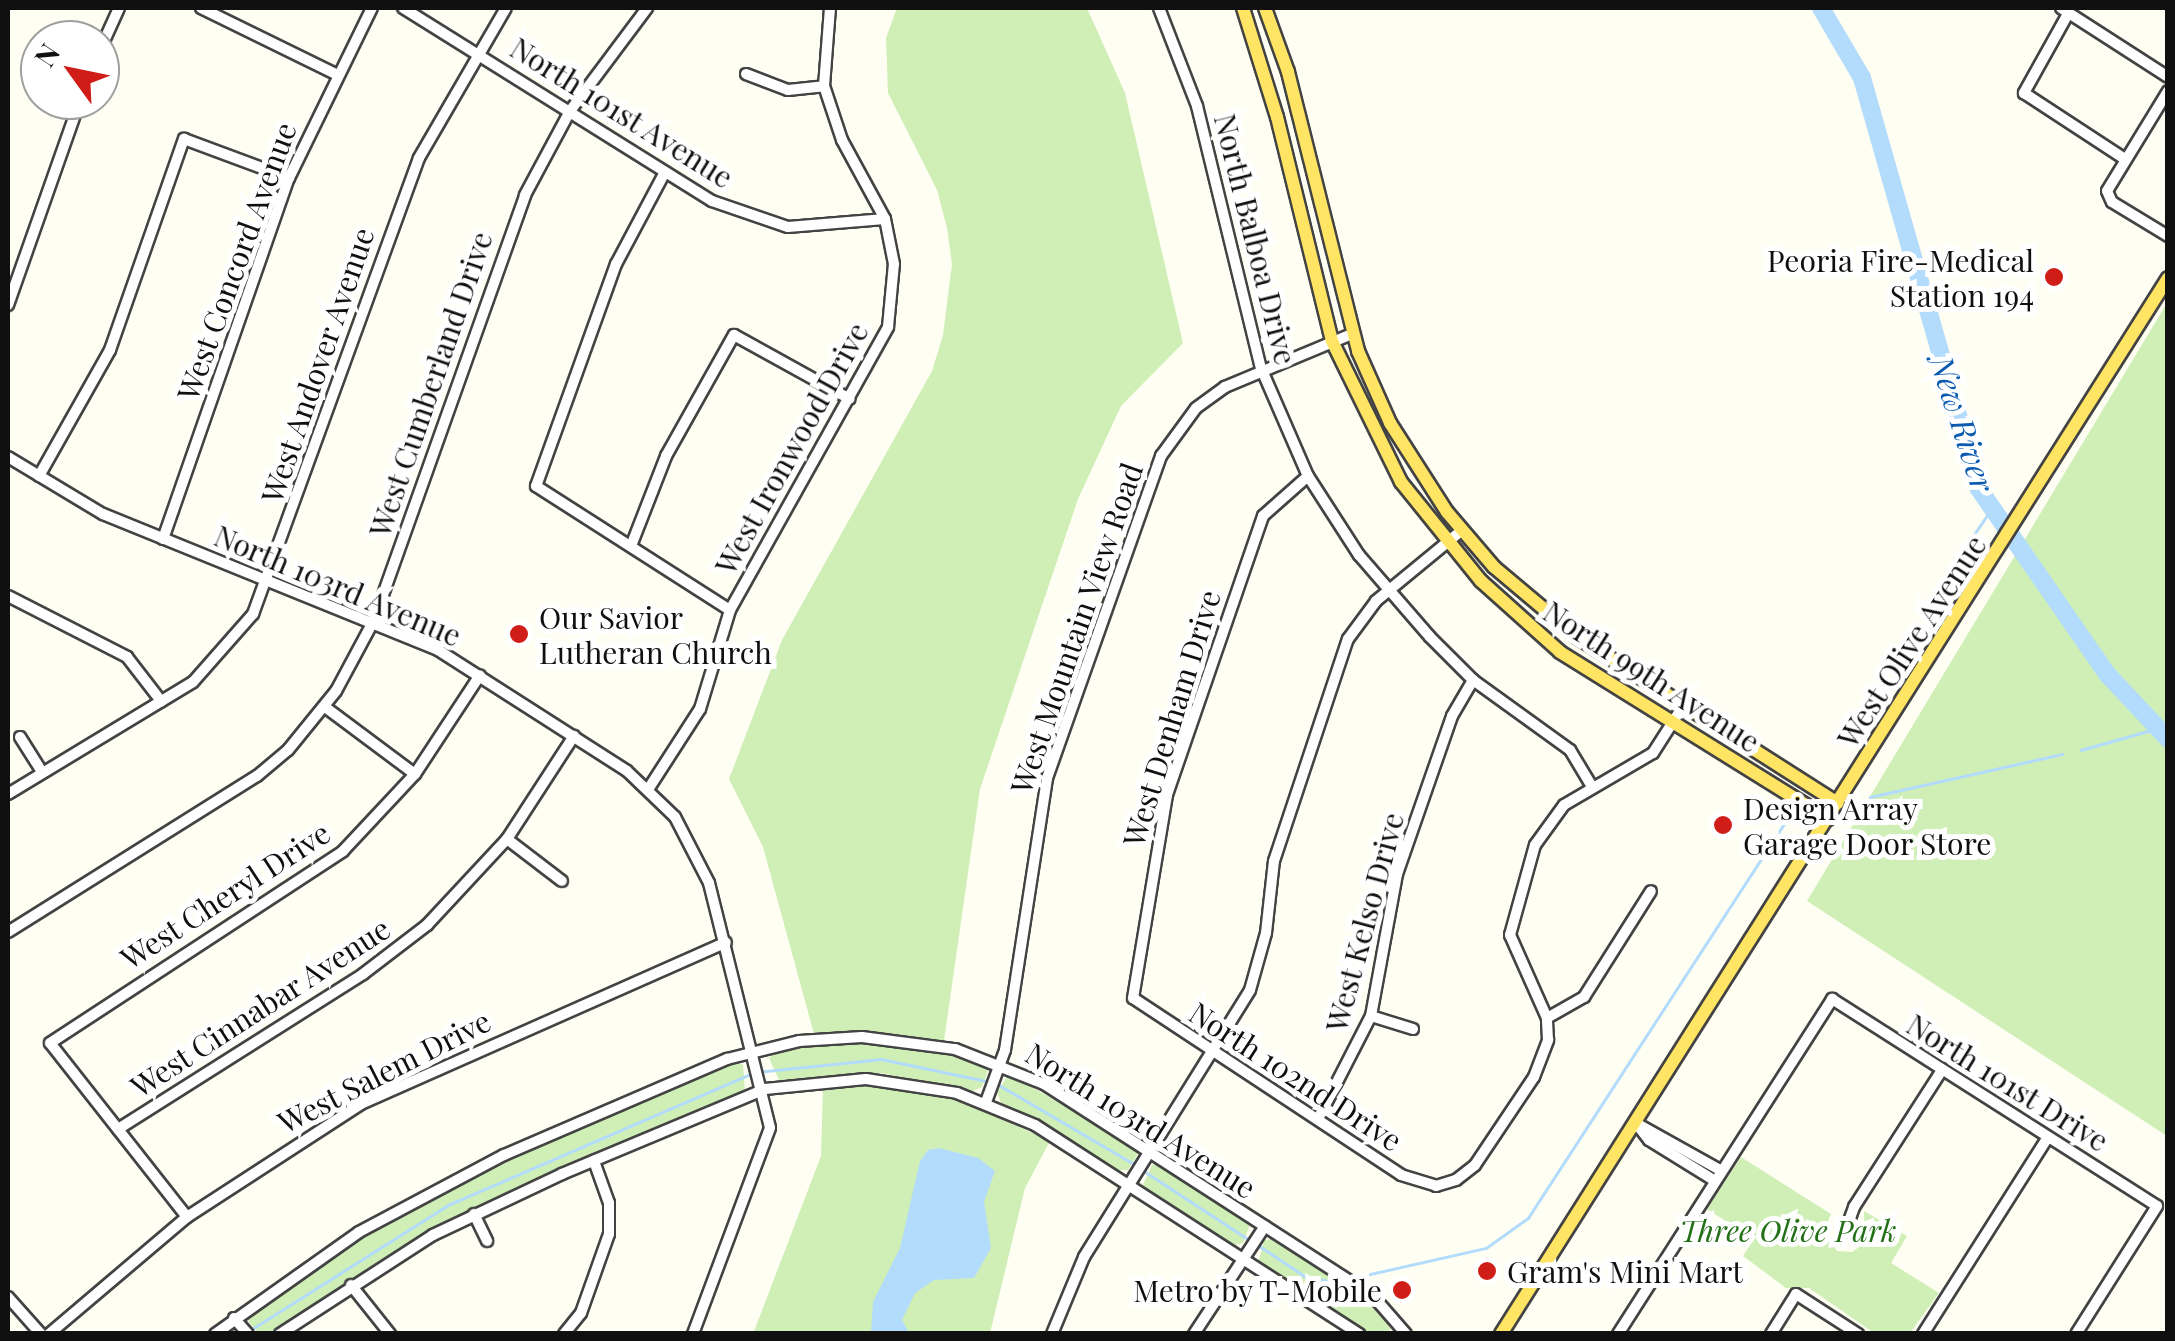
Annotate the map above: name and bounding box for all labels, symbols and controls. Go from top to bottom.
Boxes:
north arrow [20,20,120,120]
street label: North 101st Avenue [504,29,740,195]
text: N [25,36,67,73]
street label: North Balboa Drive [1207,110,1305,368]
street label: West Concord Avenue [169,117,303,405]
street label: West Andover Avenue [253,221,381,509]
street label: West Cumberland Drive [361,226,499,542]
place label: Peoria Fire-Medical Station 194 [1767,242,2034,312]
marker: Peoria Fire-Medical Station 194 [2043,266,2065,288]
street label: West Ironwood Drive [707,316,875,580]
water label: New River [1923,350,2003,496]
street label: West Mountain View Road [1002,457,1150,799]
street label: North 103rd Avenue [209,517,467,653]
street label: West Olive Avenue [1829,528,1993,754]
street label: West Denham Drive [1115,585,1227,851]
street label: North 99th Avenue [1537,592,1767,760]
place label: Our Savior Lutheran Church [539,599,772,670]
marker: Our Savior Lutheran Church [508,623,530,645]
place label: Design Array Garage Door Store [1743,790,1992,860]
street label: West Kelso Drive [1317,808,1411,1036]
street label: West Cheryl Drive [114,814,336,976]
marker: Design Array Garage Door Store [1712,814,1734,836]
street label: West Cinnabar Avenue [123,909,397,1105]
street label: North 102nd Drive [1183,994,1409,1158]
street label: West Salem Drive [272,1002,496,1140]
street label: North 101st Drive [1900,1005,2116,1159]
street label: North 103rd Avenue [1019,1034,1263,1206]
park label: Three Olive Park [1680,1212,1896,1248]
place label: Gram's Mini Mart [1507,1253,1743,1289]
marker: Gram's Mini Mart [1476,1260,1498,1282]
place label: Metro by T-Mobile [1132,1272,1382,1308]
marker: Metro by T-Mobile [1391,1279,1413,1301]

